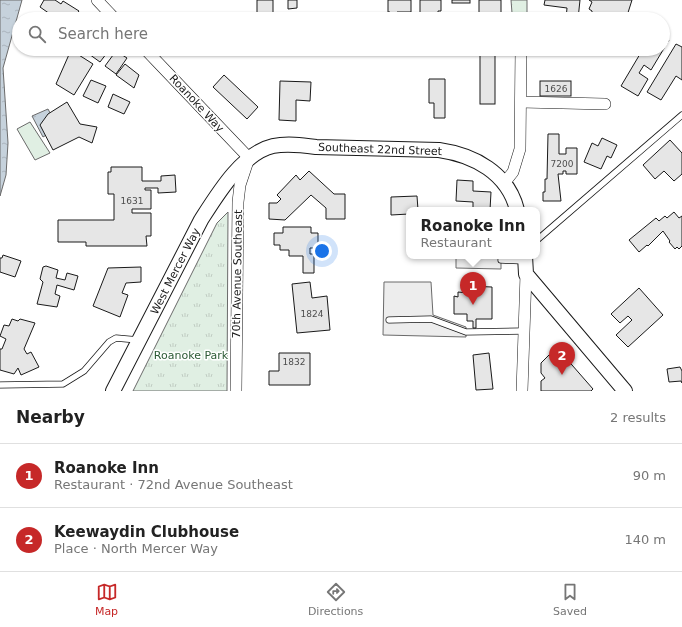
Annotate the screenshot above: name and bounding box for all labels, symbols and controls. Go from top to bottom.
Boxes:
search box [12,12,670,56]
icon: search [26,23,48,45]
text: Search here [58,25,148,43]
street label: Roanoke Way [167,72,227,135]
house number: 1626 [545,84,568,94]
street label: Southeast 22nd Street [318,141,443,158]
house number: 7200 [551,159,574,169]
house number: 1631 [121,196,143,206]
popup [406,207,540,259]
street label: 70th Avenue Southeast [230,209,245,338]
text: Roanoke Inn [421,217,525,235]
street label: West Mercer Way [148,225,203,317]
text: Restaurant [421,235,492,250]
your location [312,241,332,261]
pin: 1 [460,272,486,305]
house number: 1824 [301,309,324,319]
pin: 2 [549,342,575,375]
park label: Roanoke Park [154,349,229,362]
house number: 1832 [283,357,305,367]
text: Nearby [16,407,85,427]
text: 2 results [610,410,666,425]
text: Roanoke Inn [54,459,159,477]
text: 1 [24,468,34,483]
text: 90 m [633,468,666,483]
text: Restaurant · 72nd Avenue Southeast [54,477,293,492]
text: Keewaydin Clubhouse [54,523,239,541]
text: 2 [24,532,34,547]
text: 140 m [624,532,666,547]
text: Place · North Mercer Way [54,541,218,556]
tab: Map [95,581,118,618]
tab: Directions [308,581,363,618]
tab: Saved [553,581,587,618]

